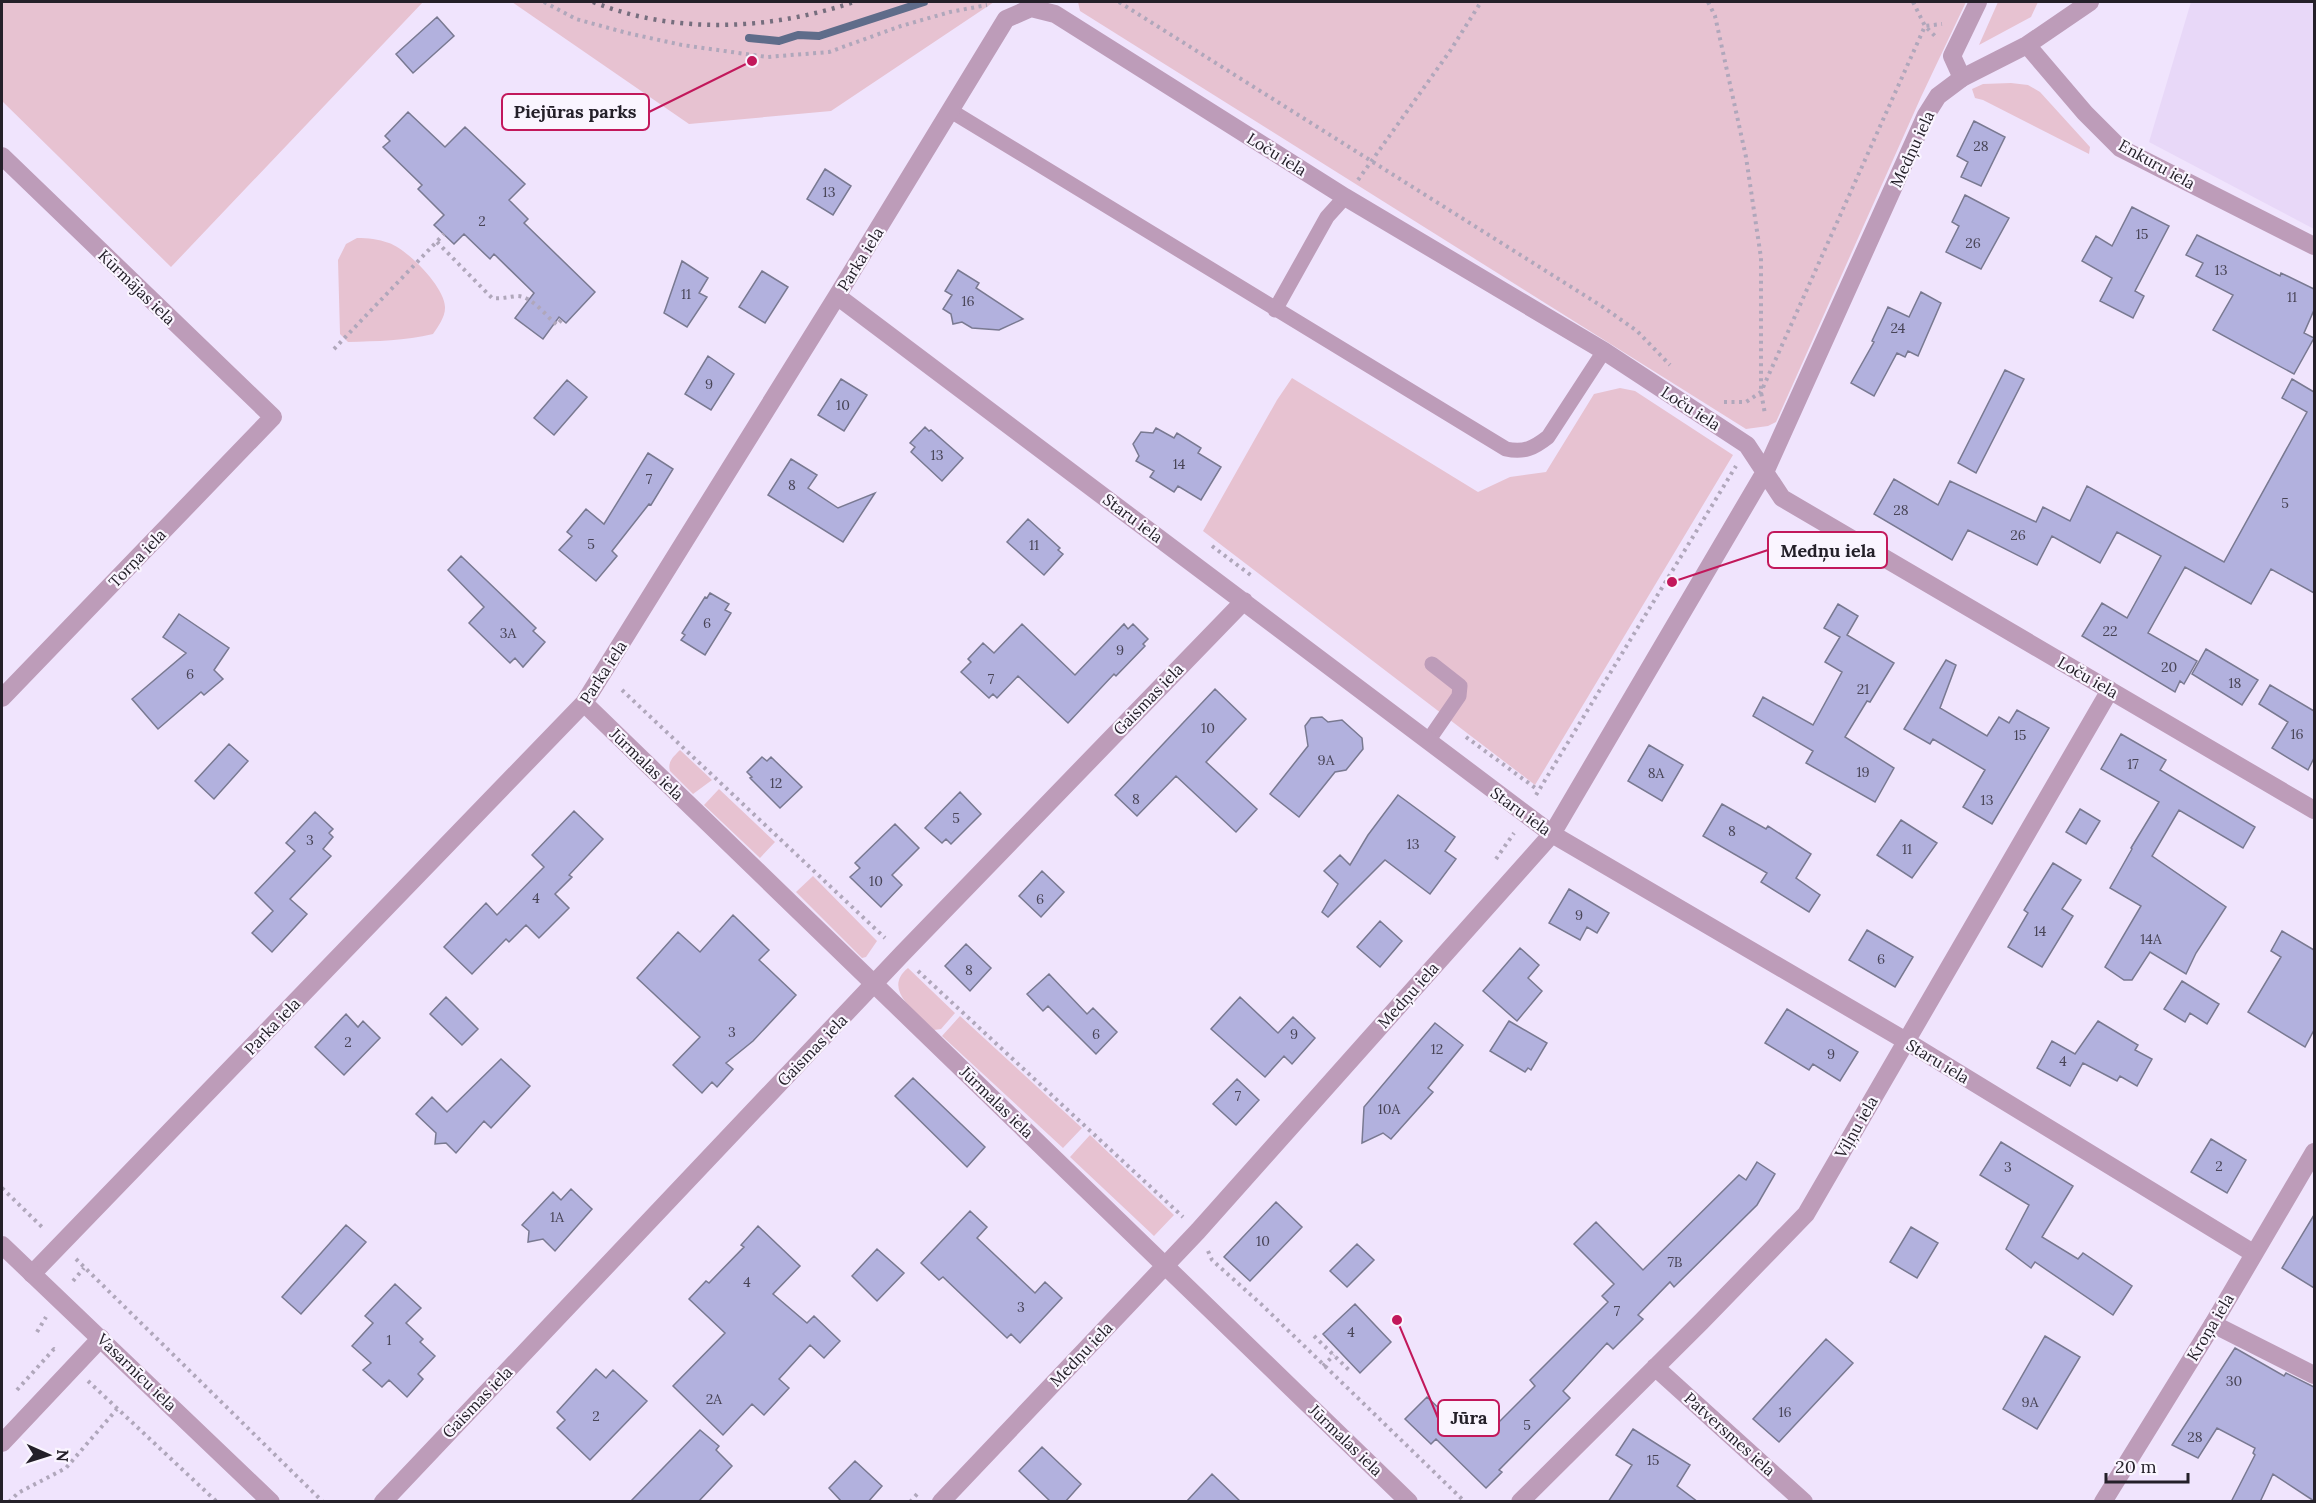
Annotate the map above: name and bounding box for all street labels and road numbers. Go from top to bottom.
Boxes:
street label: Medņu iela [1886,108,1939,191]
street label: Loču iela [1243,128,1311,180]
street label: Enkuru iela [2115,135,2199,193]
street label: Parka iela [833,223,887,295]
street label: Kūrmājas iela [94,245,180,329]
street label: Loču iela [1658,381,1724,435]
street label: Staru iela [1099,489,1167,547]
street label: Torņa iela [104,525,171,592]
street label: Parka iela [575,637,631,707]
street label: Loču iela [2054,652,2122,702]
street label: Gaismas iela [1109,659,1187,739]
street label: Jūrmalas iela [605,723,688,804]
street label: Staru iela [1487,782,1555,840]
street label: Medņu iela [1373,958,1444,1033]
street label: Parka iela [240,993,304,1059]
street label: Gaismas iela [773,1010,851,1090]
street label: Staru iela [1903,1034,1973,1088]
street label: Jūrmalas iela [955,1061,1038,1142]
street label: Viļņu iela [1830,1092,1883,1163]
street label: Kroņa iela [2182,1290,2239,1365]
street label: Medņu iela [1045,1318,1117,1391]
street label: Vasarnīcu iela [92,1328,181,1415]
street label: Gaismas iela [438,1362,516,1442]
street label: Patversmes iela [1680,1388,1780,1480]
street label: Jūrmalas iela [1304,1399,1387,1480]

